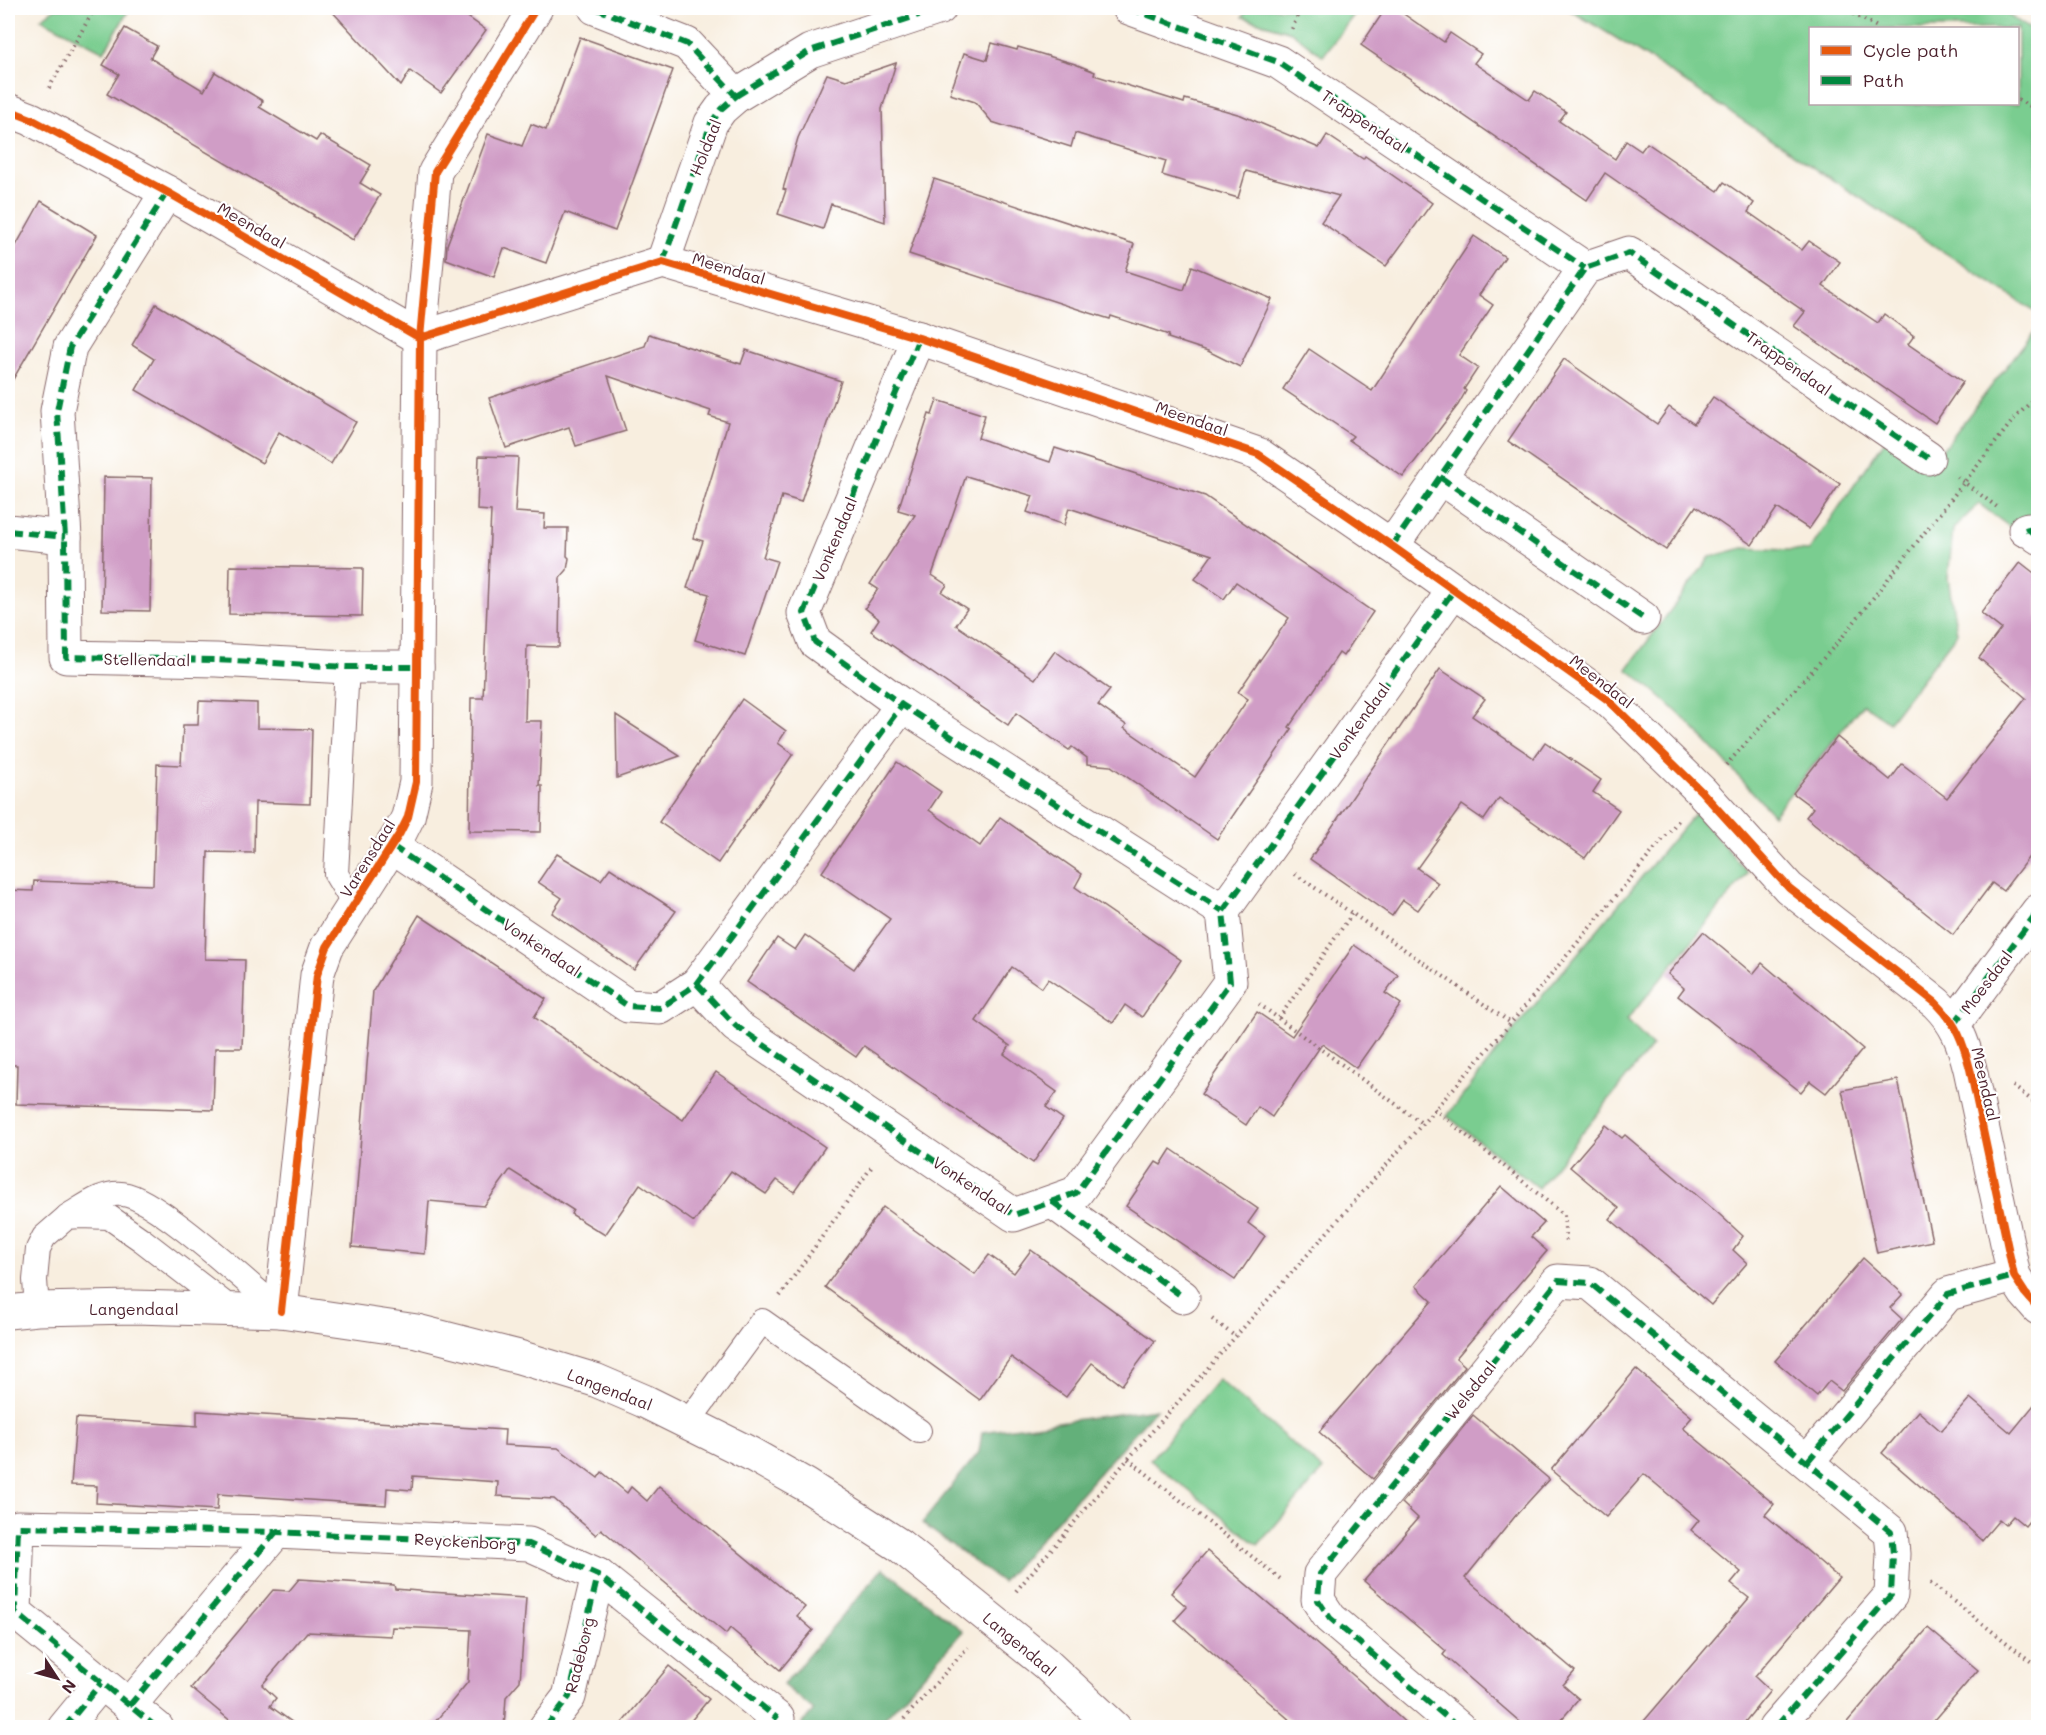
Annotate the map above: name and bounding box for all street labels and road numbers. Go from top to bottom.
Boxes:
street label: Trappendaal [1318,84,1412,158]
street label: Holdaal [684,116,726,178]
street label: Meendaal [214,197,290,253]
street label: Meendaal [690,247,768,289]
street label: Trappendaal [1742,326,1836,400]
street label: Meendaal [1153,396,1231,440]
street label: Vonkendaal [807,493,861,585]
street label: Stellendaal [103,648,191,670]
street label: Meendaal [1566,649,1638,713]
street label: Vonkendaal [1324,678,1394,764]
street label: Varensdaal [335,815,399,901]
street label: Vonkendaal [499,913,585,981]
street label: Moesdaal [1955,946,2017,1018]
street label: Meendaal [1967,1045,2005,1123]
street label: Vonkendaal [929,1151,1015,1219]
street label: Langendaal [89,1298,179,1319]
street label: Welsdaal [1440,1356,1500,1424]
street label: Langendaal [565,1363,655,1415]
street label: Reyckenborg [413,1528,517,1554]
street label: Langendaal [979,1607,1061,1681]
street label: Radeborg [559,1615,599,1695]

